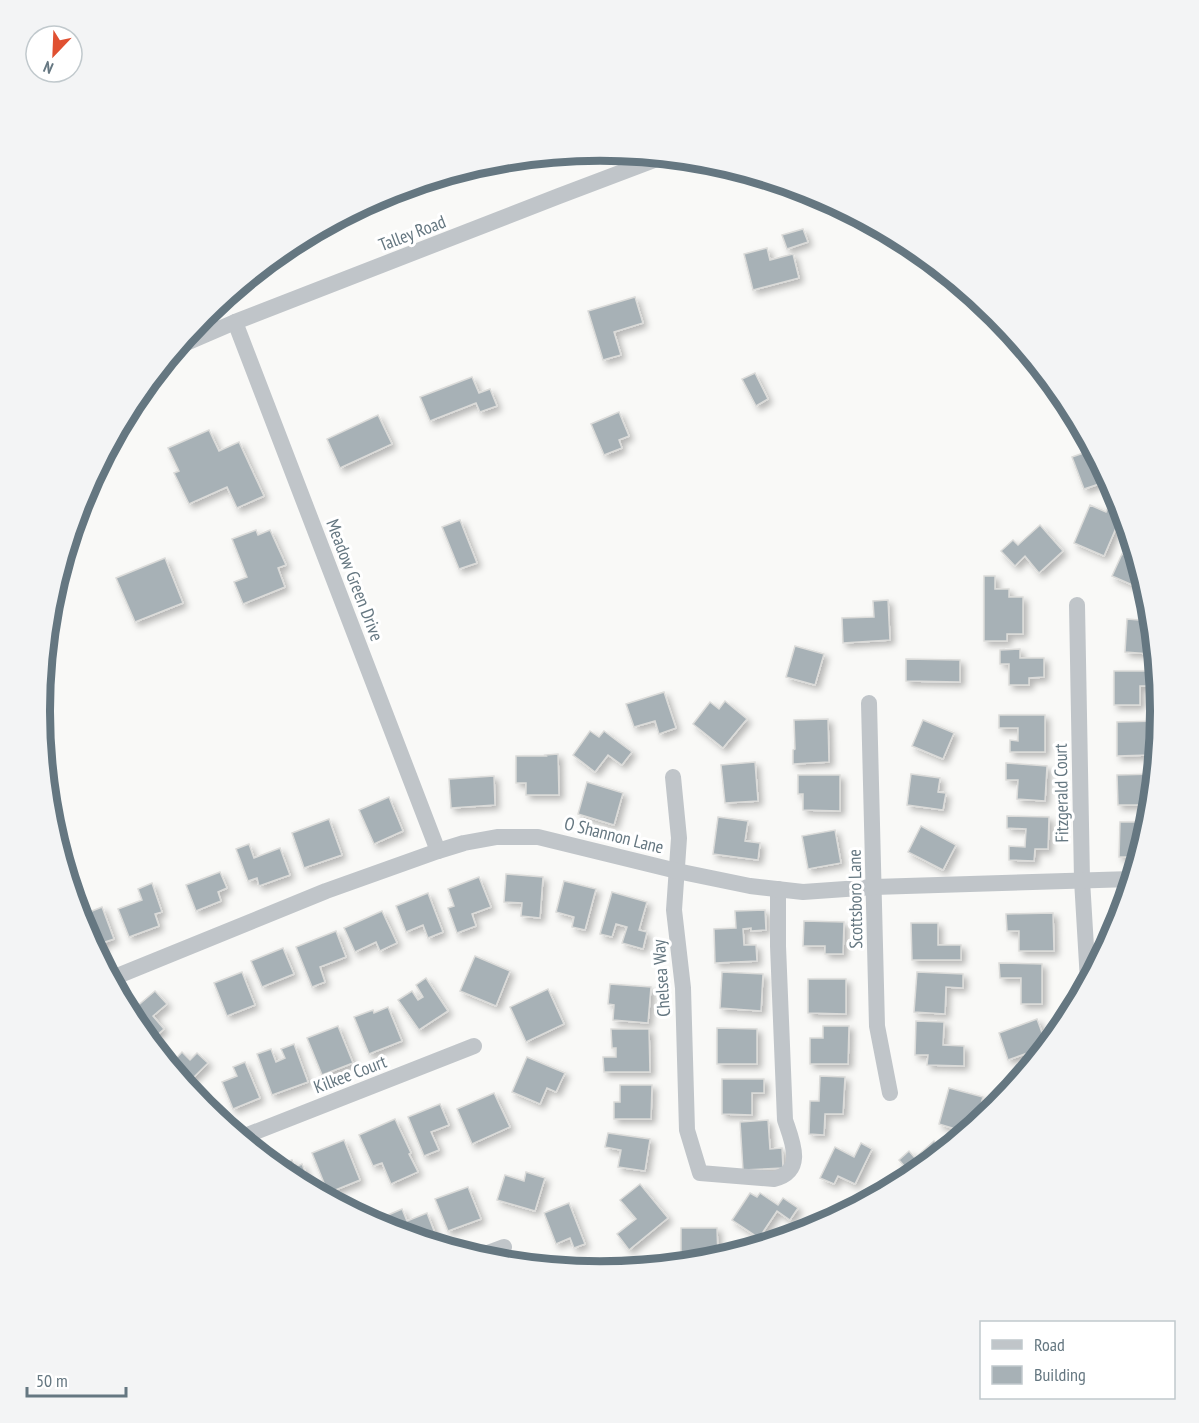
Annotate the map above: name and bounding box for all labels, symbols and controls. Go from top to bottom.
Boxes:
north arrow [24,24,84,84]
text: N [40,57,56,79]
street label: Talley Road [375,210,449,256]
street label: Meadow Green Drive [321,516,389,644]
street label: Fitzgerald Court [1049,743,1073,843]
street label: O Shannon Lane [562,812,666,858]
street label: Scottsboro Lane [843,849,867,949]
street label: Chelsea Way [647,938,675,1017]
street label: Kilkee Court [310,1050,390,1098]
legend [980,1321,1175,1399]
text: Road [1034,1333,1065,1356]
scale bar [27,1360,126,1398]
text: Building [1034,1363,1086,1386]
text: 50 m [36,1369,68,1392]

